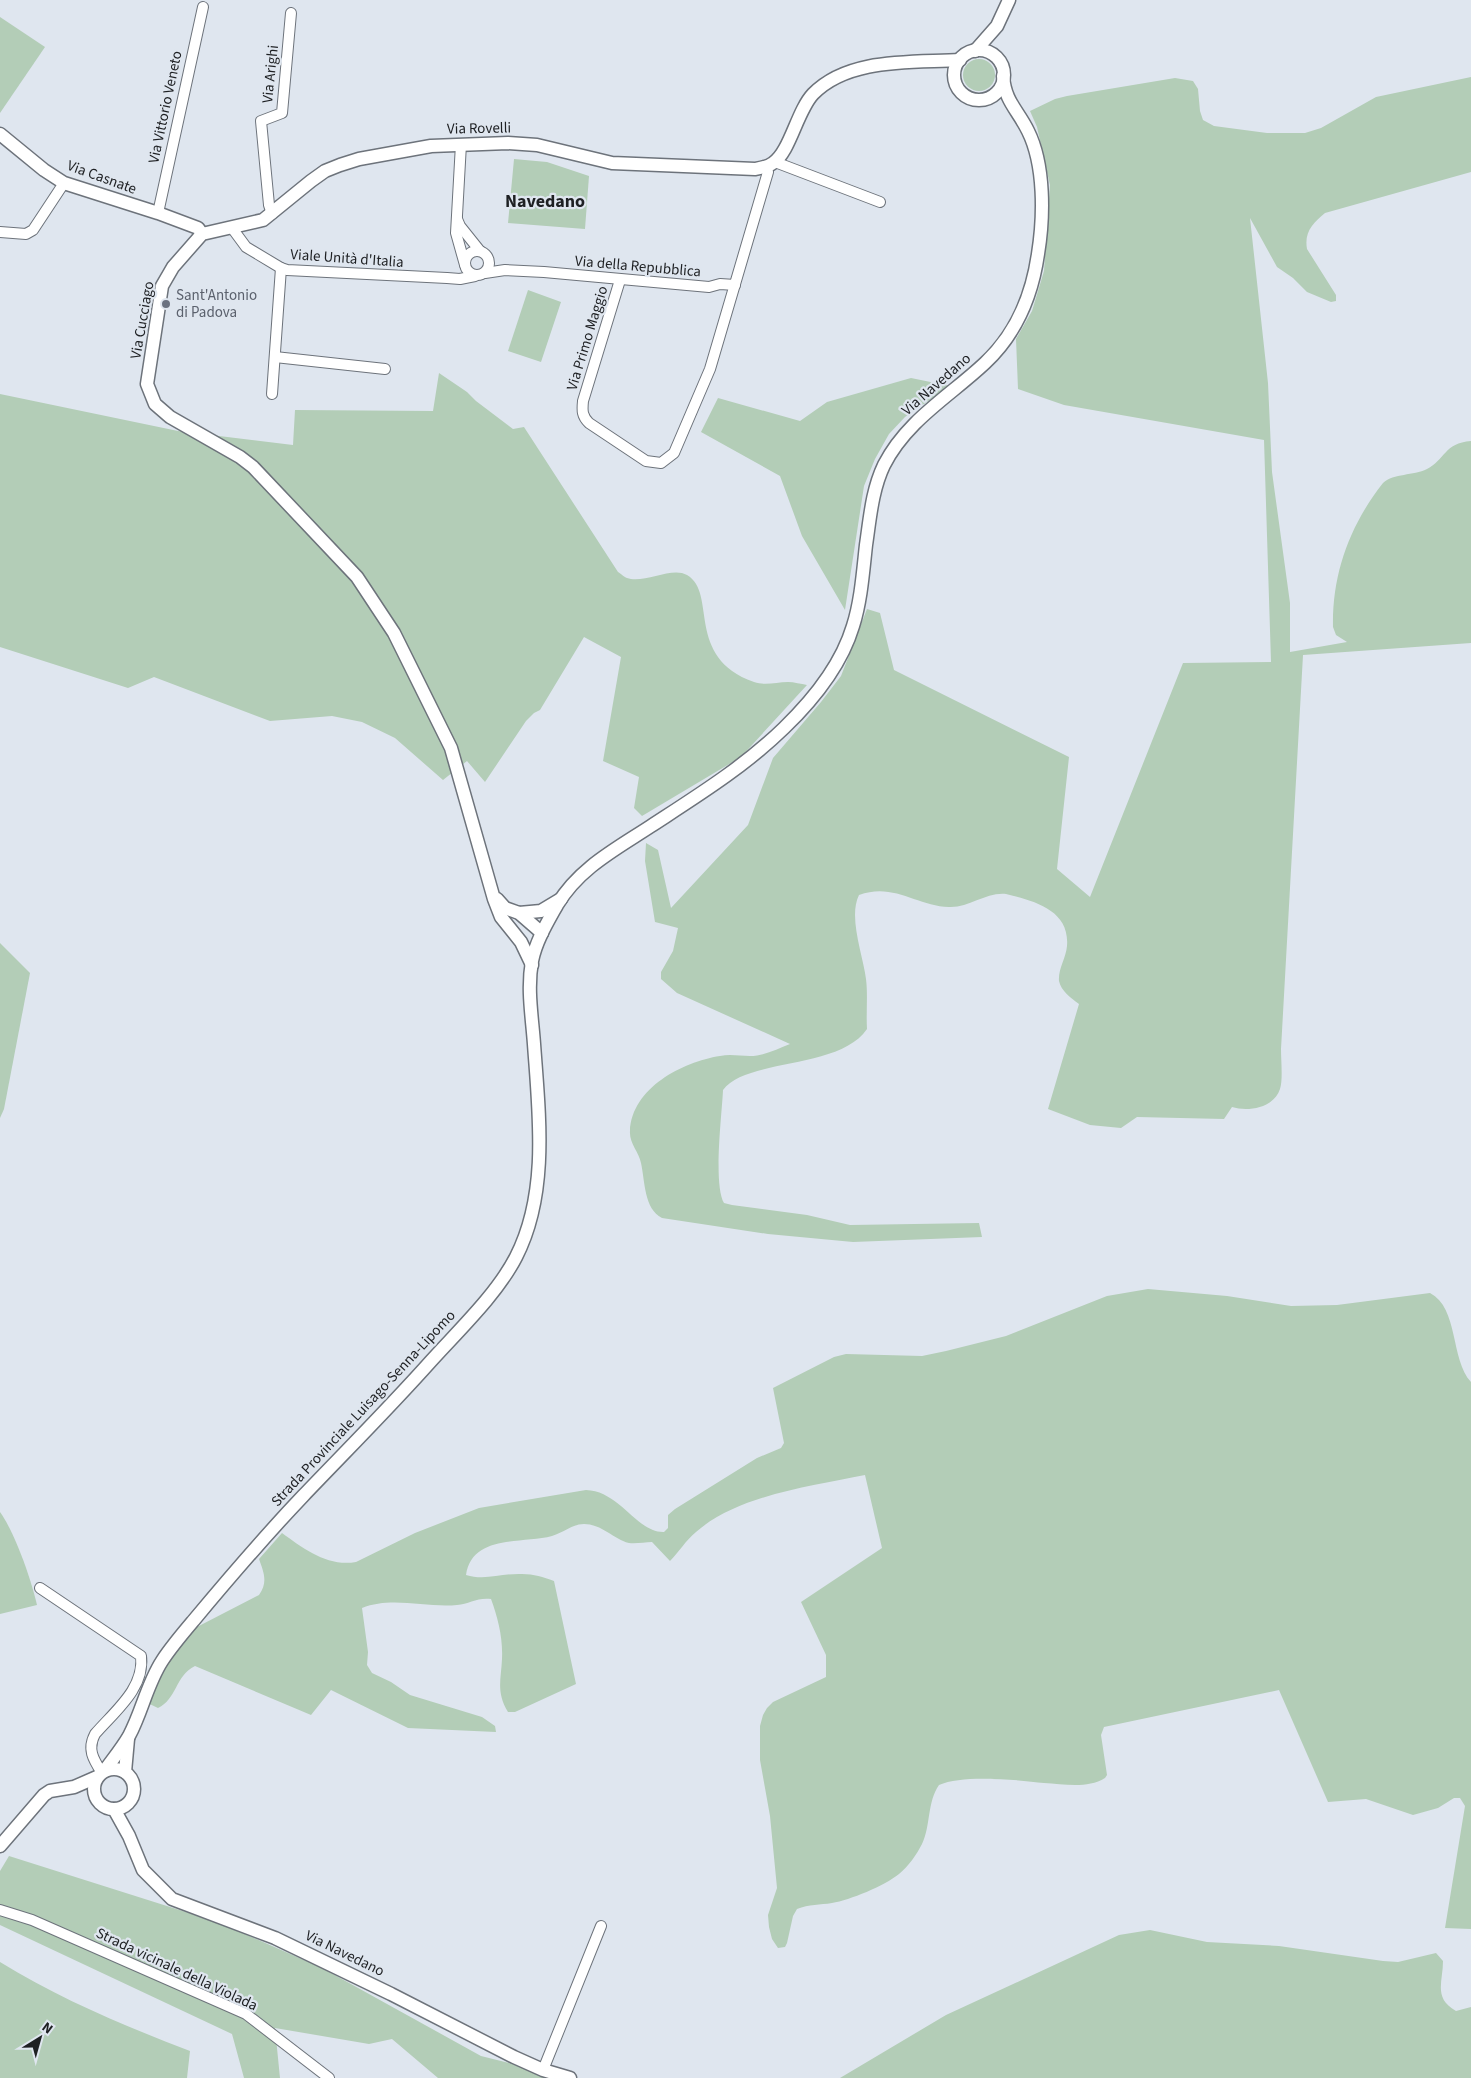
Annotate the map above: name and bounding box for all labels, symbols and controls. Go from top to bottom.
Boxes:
street label: Via Arighi [257,44,284,104]
street label: Via Vittorio Veneto [143,49,188,165]
street label: Via Rovelli [447,117,511,140]
street label: Via Casnate [64,155,139,200]
district label: Navedano [505,189,585,214]
street label: Viale Unità d'Italia [290,244,404,273]
street label: Via della Repubblica [574,251,702,282]
street label: Via Cucciago [125,280,160,361]
street label: Via Primo Maggio [562,283,613,393]
place label: Sant'Antonio di Padova [176,285,257,323]
marker: Sant'Antonio di Padova [160,298,172,310]
street label: Via Navedano [897,348,976,420]
street label: Strada Provinciale Luisago-Senna-Lipomo [266,1305,460,1511]
street label: Strada vicinale della Violada [93,1923,261,2016]
street label: Via Navedano [302,1925,388,1982]
north arrow [15,2013,65,2063]
text: N [37,2018,57,2039]

